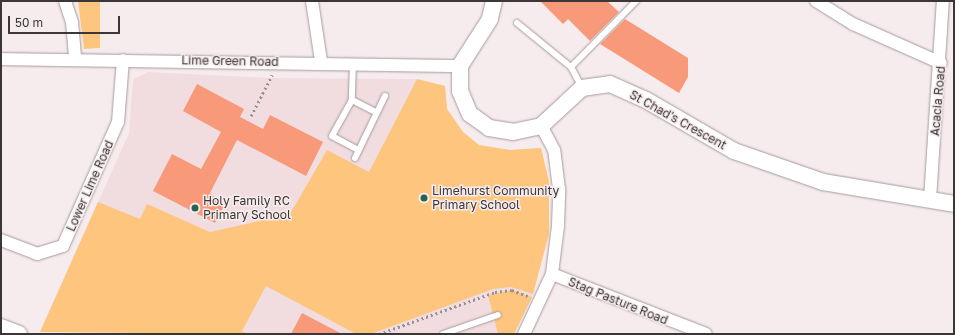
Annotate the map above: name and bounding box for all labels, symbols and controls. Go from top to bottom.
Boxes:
scale bar [10,8,122,34]
text: 50 m [15,15,43,30]
street label: Lime Green Road [181,53,279,69]
street label: Acacia Road [928,65,948,137]
street label: St Chad's Crescent [627,87,729,153]
street label: Lower Lime Road [63,138,117,234]
place label: Limehurst Community Primary School [432,184,559,212]
marker: Limehurst Community Primary School [419,193,429,203]
place label: Holy Family RC Primary School [203,194,291,222]
marker: Holy Family RC Primary School [190,203,200,213]
street label: Stag Pasture Road [566,274,670,328]

